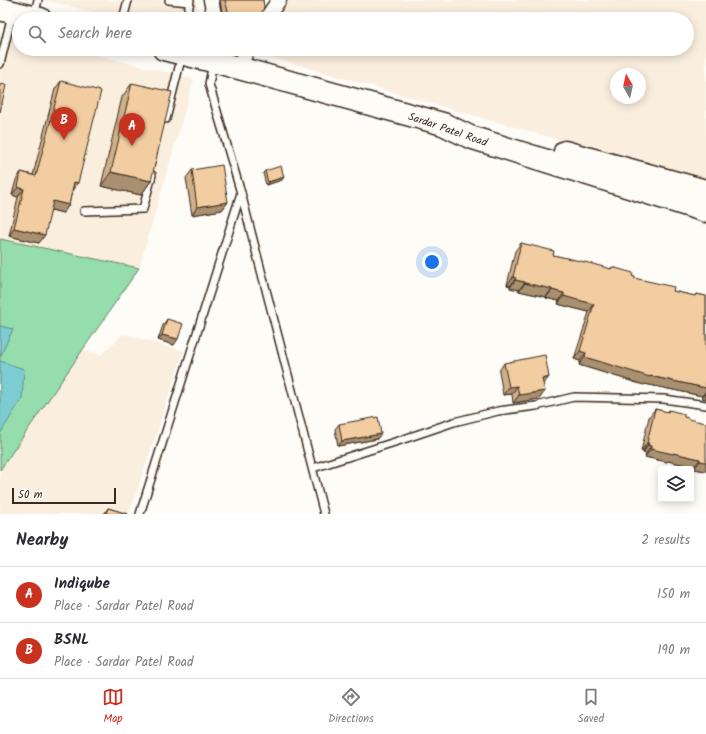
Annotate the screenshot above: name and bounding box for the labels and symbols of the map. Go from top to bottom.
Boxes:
north arrow [610,68,646,104]
pin: B [51,107,77,140]
street label: Sardar Patel Road [406,108,490,152]
pin: A [119,113,145,146]
your location [422,252,442,272]
scale bar [12,486,116,505]

